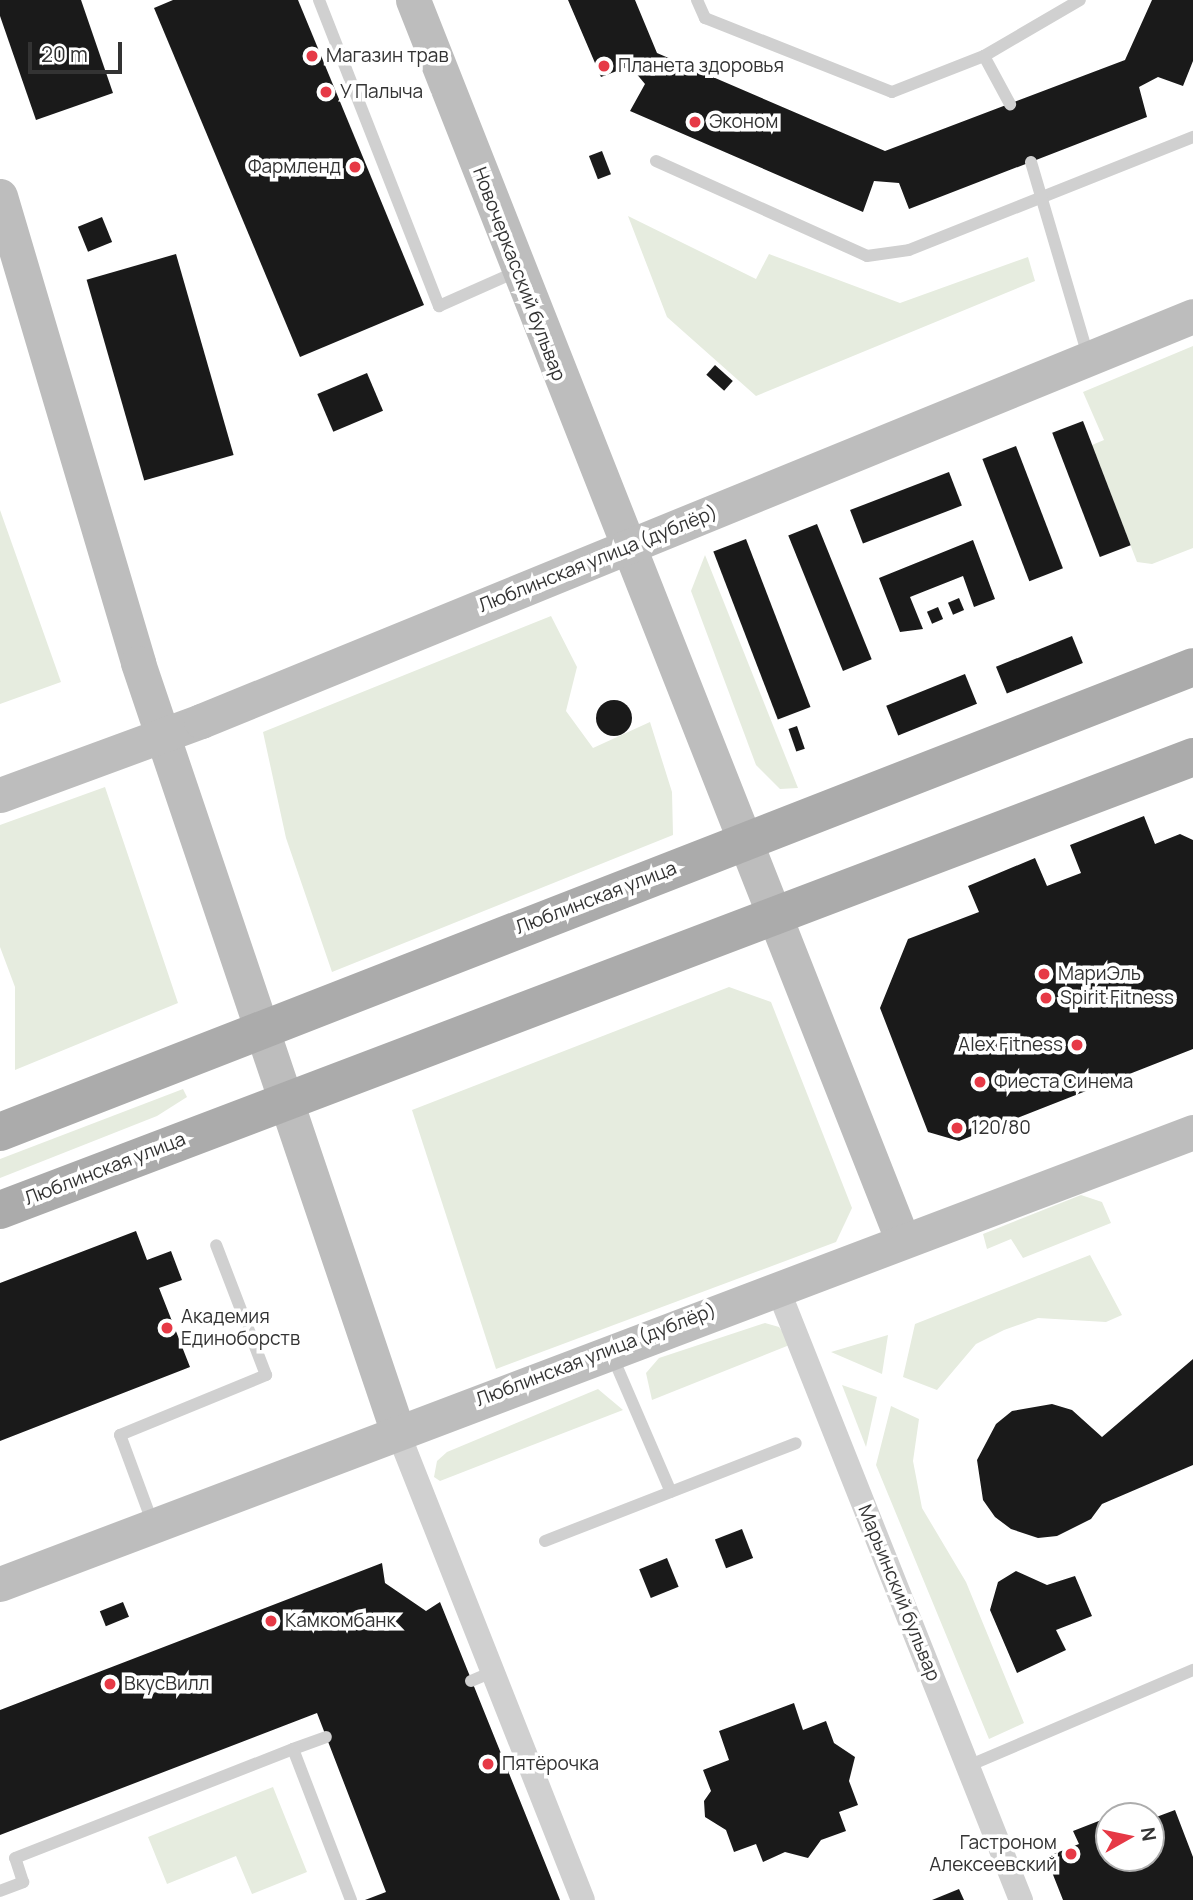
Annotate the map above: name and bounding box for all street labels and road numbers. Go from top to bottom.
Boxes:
street label: Новочеркасский бульвар [468,164,570,384]
street label: Люблинская улица (дублёр) [475,501,721,617]
street label: Люблинская улица [512,857,680,939]
street label: Люблинская улица [21,1128,189,1210]
street label: Люблинская улица (дублёр) [472,1299,720,1411]
street label: Марьинский бульвар [853,1501,945,1685]

